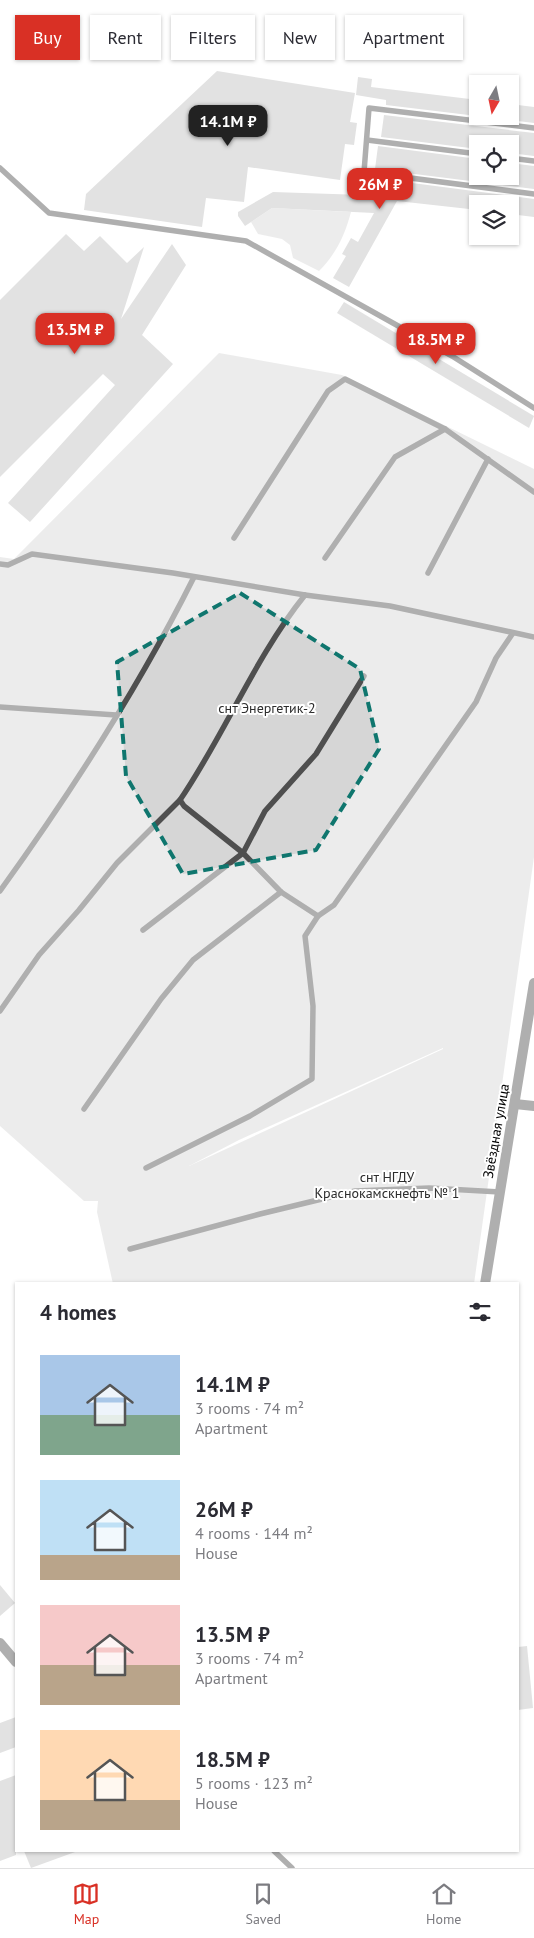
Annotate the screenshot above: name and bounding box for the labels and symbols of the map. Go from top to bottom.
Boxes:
north arrow [469,75,519,125]
pin: 14.1M ₽ [182,104,274,147]
pin: 26M ₽ [345,168,415,210]
pin: 13.5M ₽ [29,312,121,355]
pin: 18.5M ₽ [390,322,482,365]
park label: снт Энергетик-2 [218,699,316,717]
street label: Звёздная улица [479,1082,513,1180]
park label: снт НГДУ Краснокамскнефть № 1 [315,1168,459,1202]

